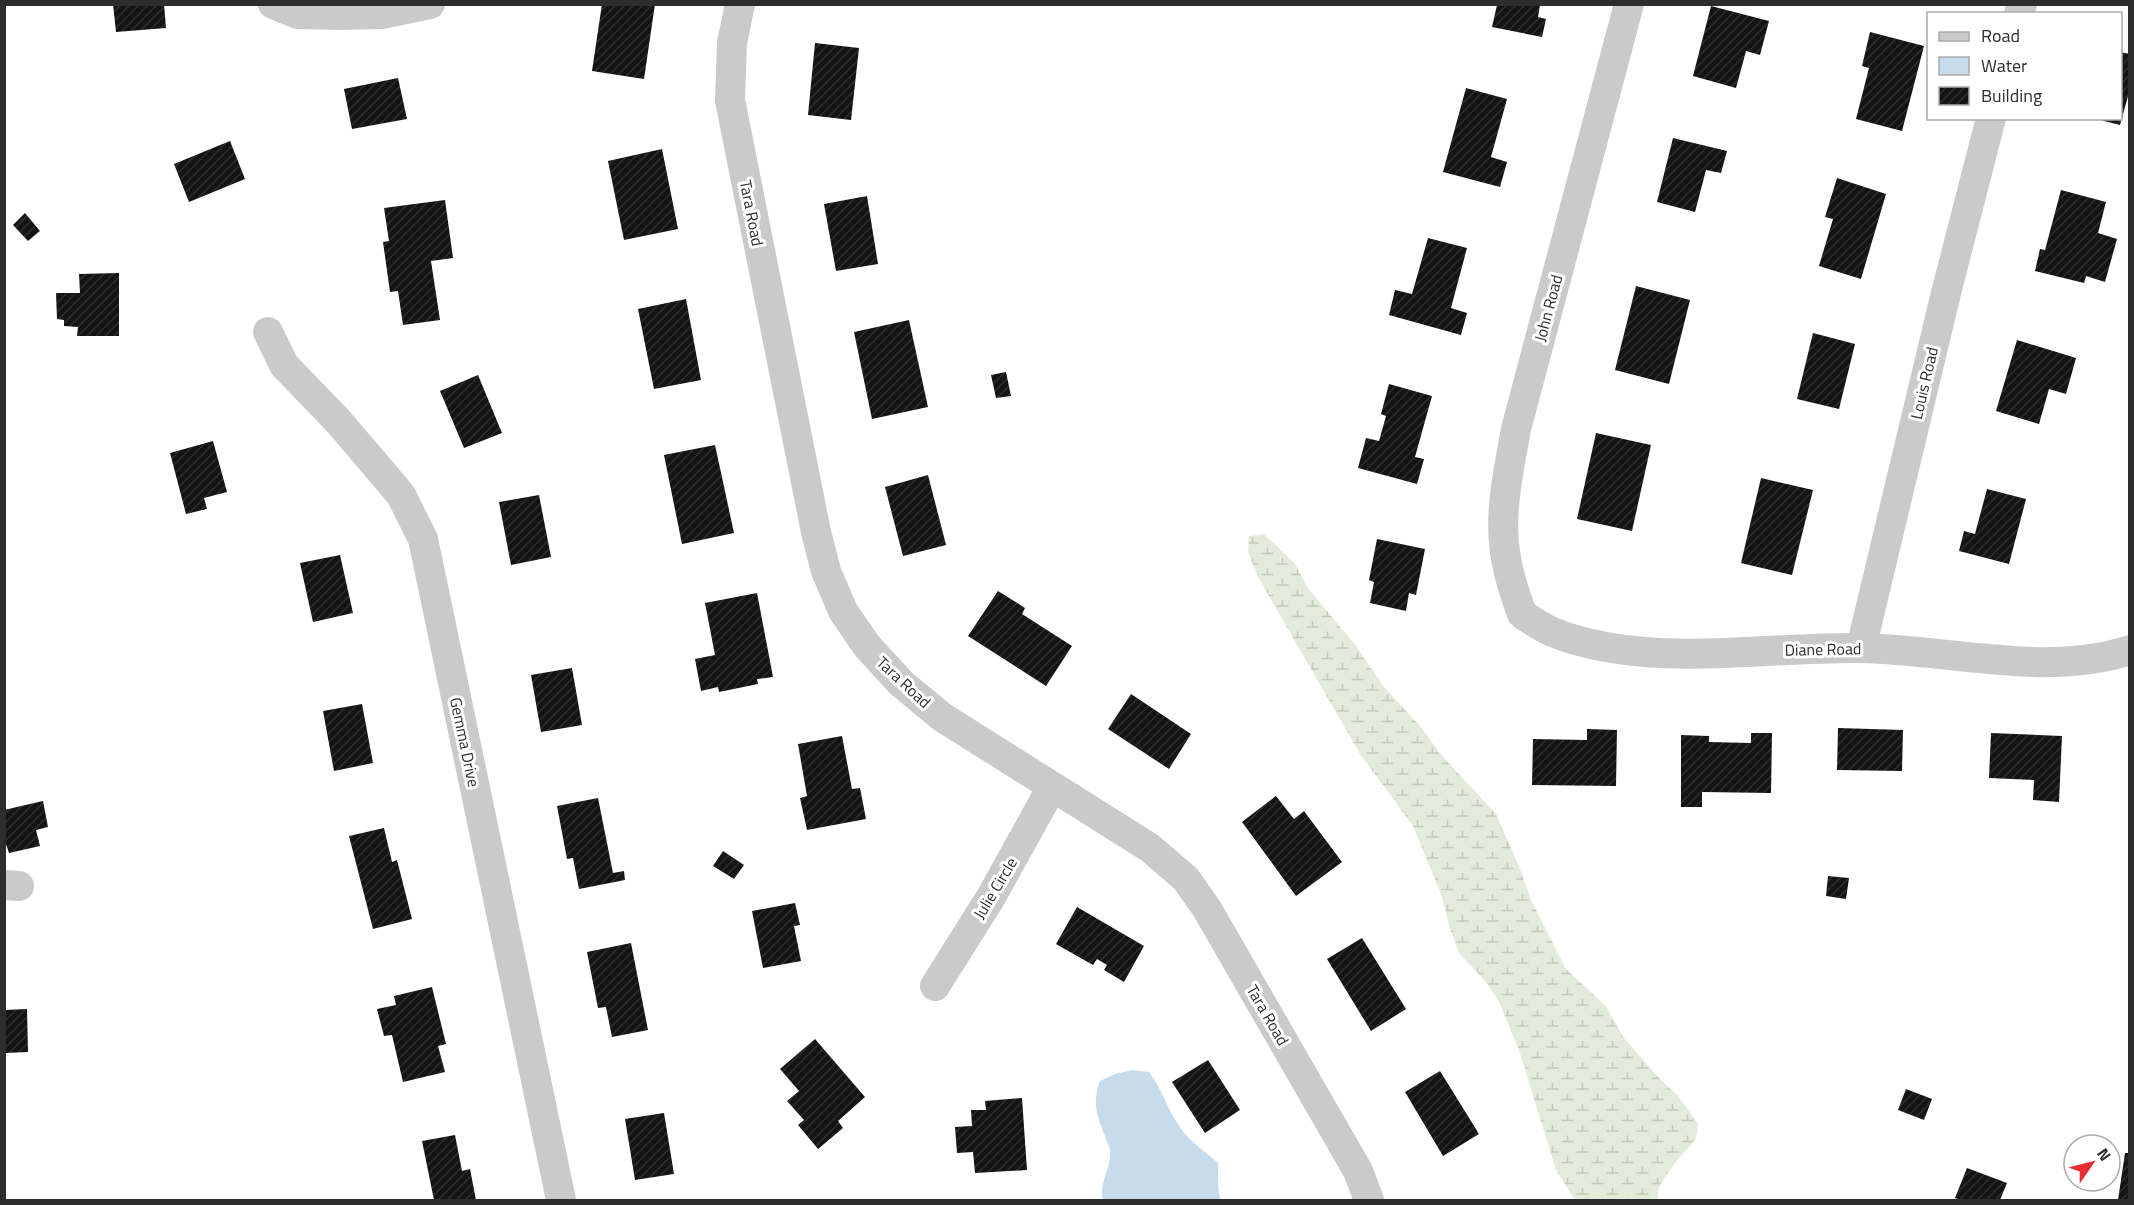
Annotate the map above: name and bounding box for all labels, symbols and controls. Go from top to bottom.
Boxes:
legend [1927,12,2122,120]
text: Road [1981,22,2020,49]
text: Water [1981,52,2027,79]
text: Building [1981,82,2042,109]
street label: Tara Road [734,178,770,248]
street label: John Road [1528,272,1568,344]
street label: Louis Road [1904,344,1944,422]
street label: Diane Road [1784,636,1862,662]
street label: Tara Road [871,650,937,714]
street label: Gemma Drive [444,695,486,789]
street label: Julie Circle [967,853,1023,923]
street label: Tara Road [1241,980,1295,1050]
north arrow [2062,1133,2122,1193]
text: N [2091,1143,2117,1166]

